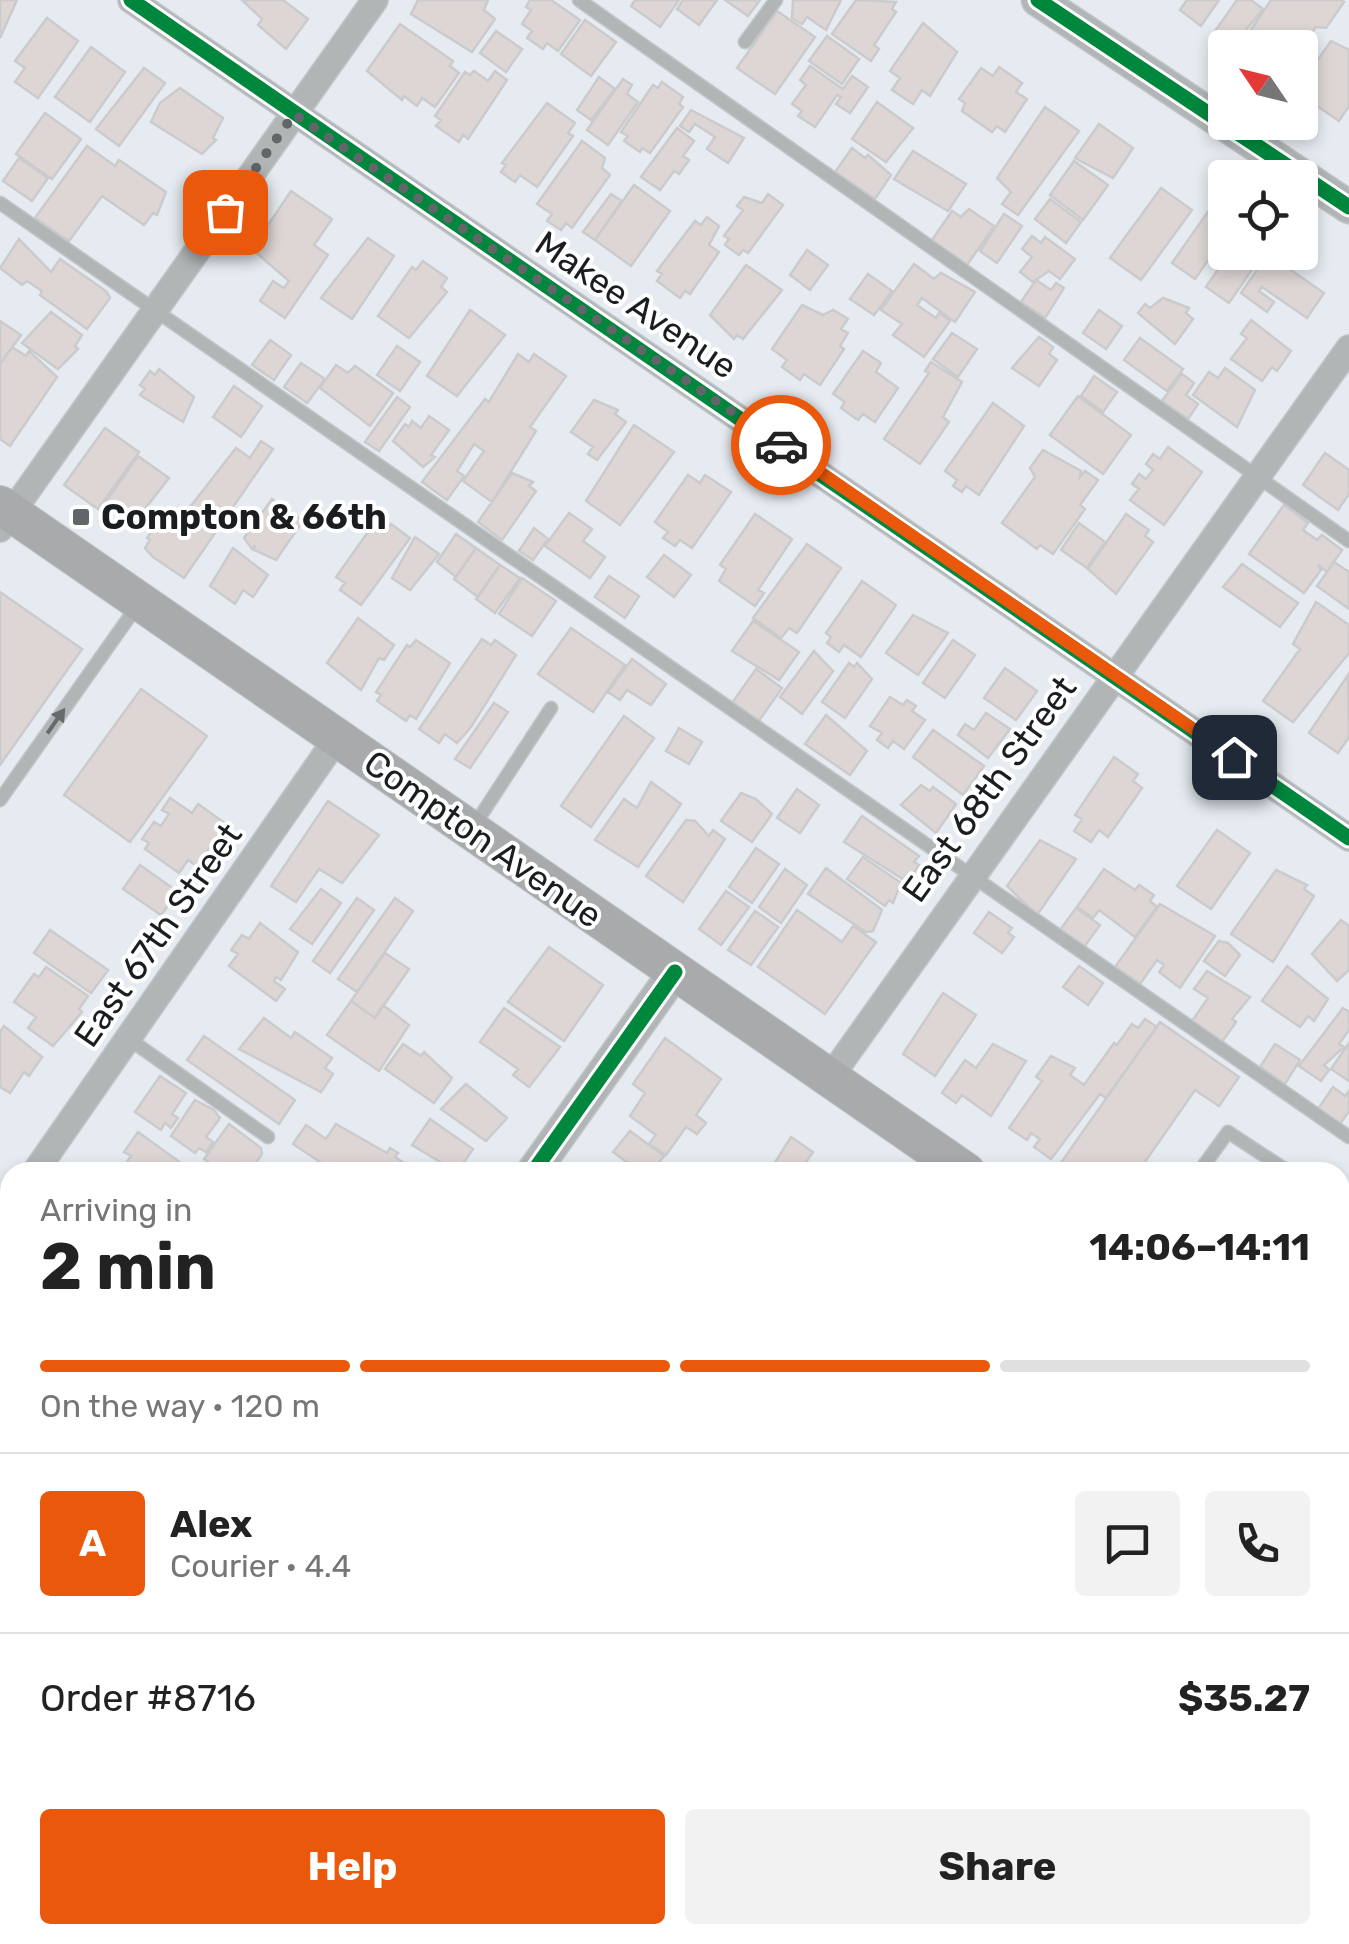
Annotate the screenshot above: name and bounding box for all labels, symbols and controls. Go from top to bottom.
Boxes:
north arrow [1208,30,1318,140]
map controls [1208,30,1318,270]
button: locate [1208,160,1318,270]
pin [183,170,268,255]
icon: bag [198,185,253,240]
street label: Makee Avenue [527,222,745,388]
courier [731,395,831,495]
icon: car [754,418,809,473]
place label: Compton & 66th [101,496,387,538]
marker: Compton & 66th [70,506,92,528]
street label: East 68th Street [893,668,1085,910]
one-way arrow [46,707,65,734]
pin [1192,715,1277,800]
icon: home [1207,730,1262,785]
street label: Compton Avenue [356,741,610,937]
street label: East 67th Street [65,815,251,1055]
text: Arriving in [40,1191,192,1229]
text: 14:06–14:11 [1089,1224,1310,1270]
text: 2 min [40,1228,216,1305]
text: On the way · 120 m [40,1387,320,1425]
button: chat [1075,1491,1180,1596]
button: phone [1205,1491,1310,1596]
text: Alex [170,1501,252,1547]
text: A [79,1520,106,1566]
text: Courier · 4.4 [170,1547,351,1585]
text: Order #8716 [40,1675,256,1721]
text: $35.27 [1178,1675,1310,1721]
button: Help [40,1809,665,1924]
button: Share [685,1809,1310,1924]

